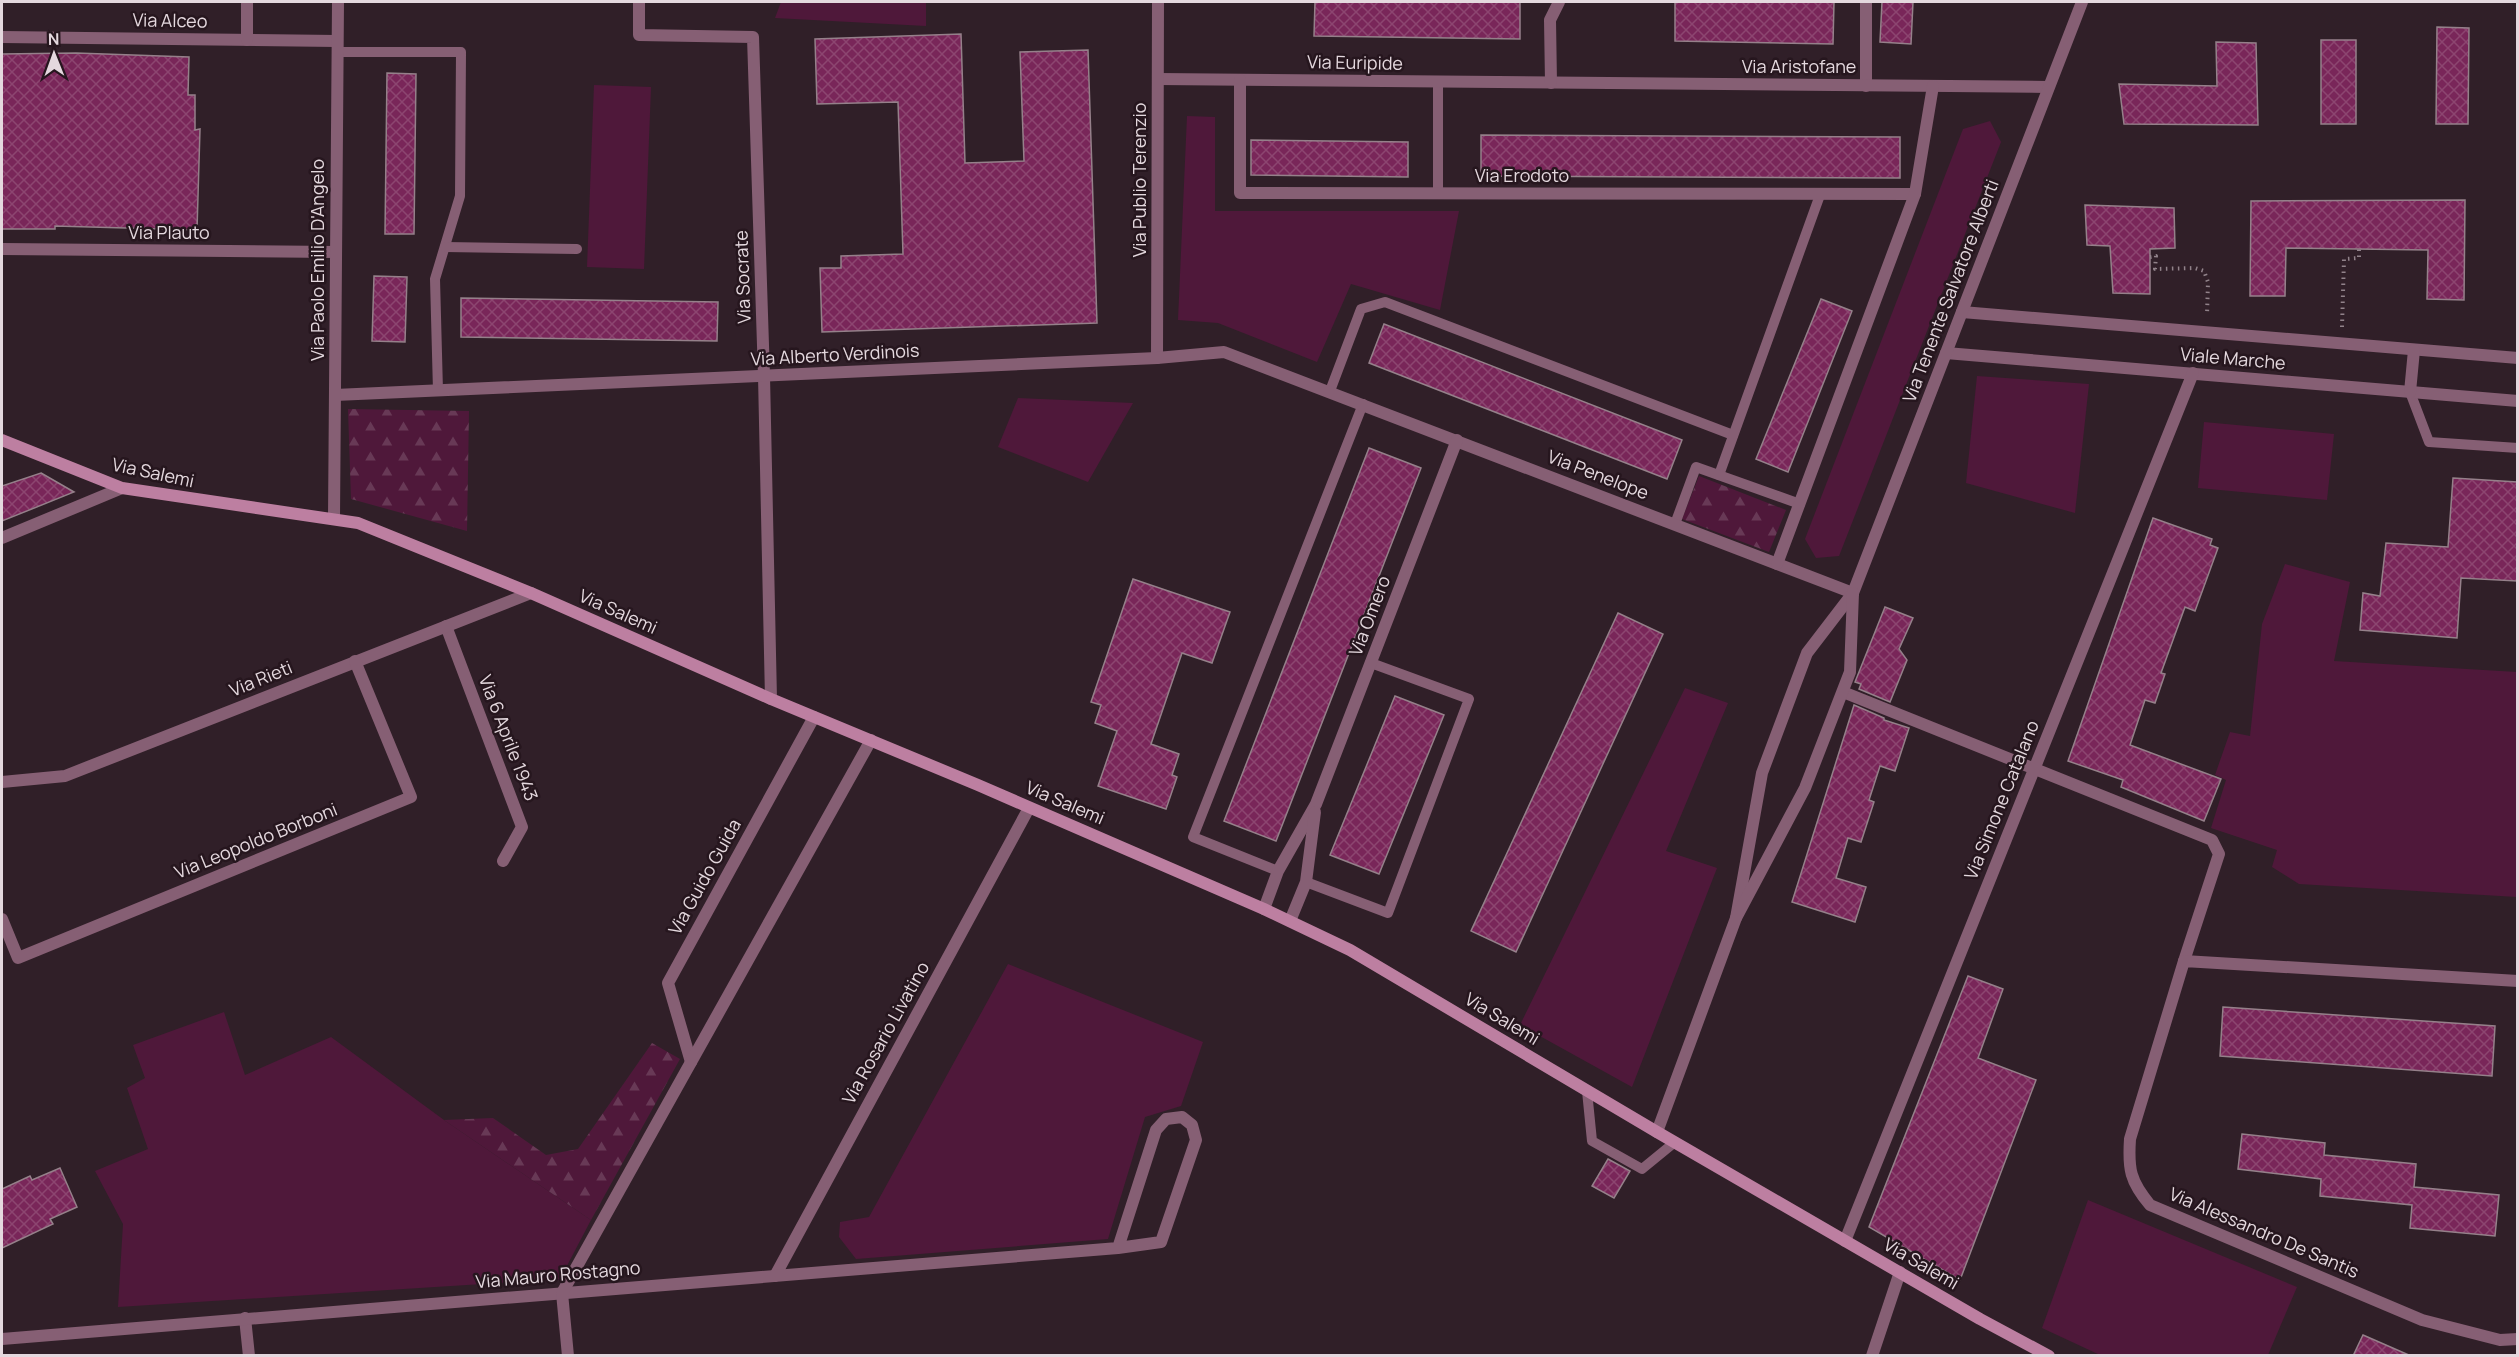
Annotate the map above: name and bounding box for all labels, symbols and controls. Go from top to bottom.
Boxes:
street label: Via Alceo [132,7,208,33]
north arrow [24,24,84,84]
text: N [48,28,60,50]
street label: Via Euripide [1307,49,1403,75]
street label: Via Aristofane [1742,54,1856,78]
street label: Via Publio Terenzio [1127,103,1151,257]
street label: Via Paolo Emilio D'Angelo [305,159,329,361]
street label: Via Erodoto [1475,163,1569,187]
street label: Via Tenente Salvatore Alberti [1896,176,2004,406]
street label: Via Plauto [128,220,210,244]
street label: Via Socrate [728,230,756,324]
street label: Via Alberto Verdinois [750,338,920,370]
street label: Viale Marche [2179,341,2287,375]
street label: Via Penelope [1544,444,1652,504]
street label: Via Salemi [110,452,196,492]
street label: Via Omero [1343,572,1395,659]
street label: Via Salemi [575,583,661,639]
street label: Via Rieti [226,655,296,702]
street label: Via 6 Aprile 1943 [474,671,544,804]
street label: Via Simone Catalano [1958,716,2044,883]
street label: Via Salemi [1022,775,1108,829]
street label: Via Leopoldo Borboni [171,796,341,884]
street label: Via Guido Guida [662,814,746,939]
street label: Via Rosario Livatino [836,957,934,1108]
street label: Via Salemi [1461,986,1544,1050]
street label: Via Alessandro De Santis [2166,1181,2363,1283]
street label: Via Salemi [1879,1232,1964,1294]
street label: Via Mauro Rostagno [475,1255,641,1293]

